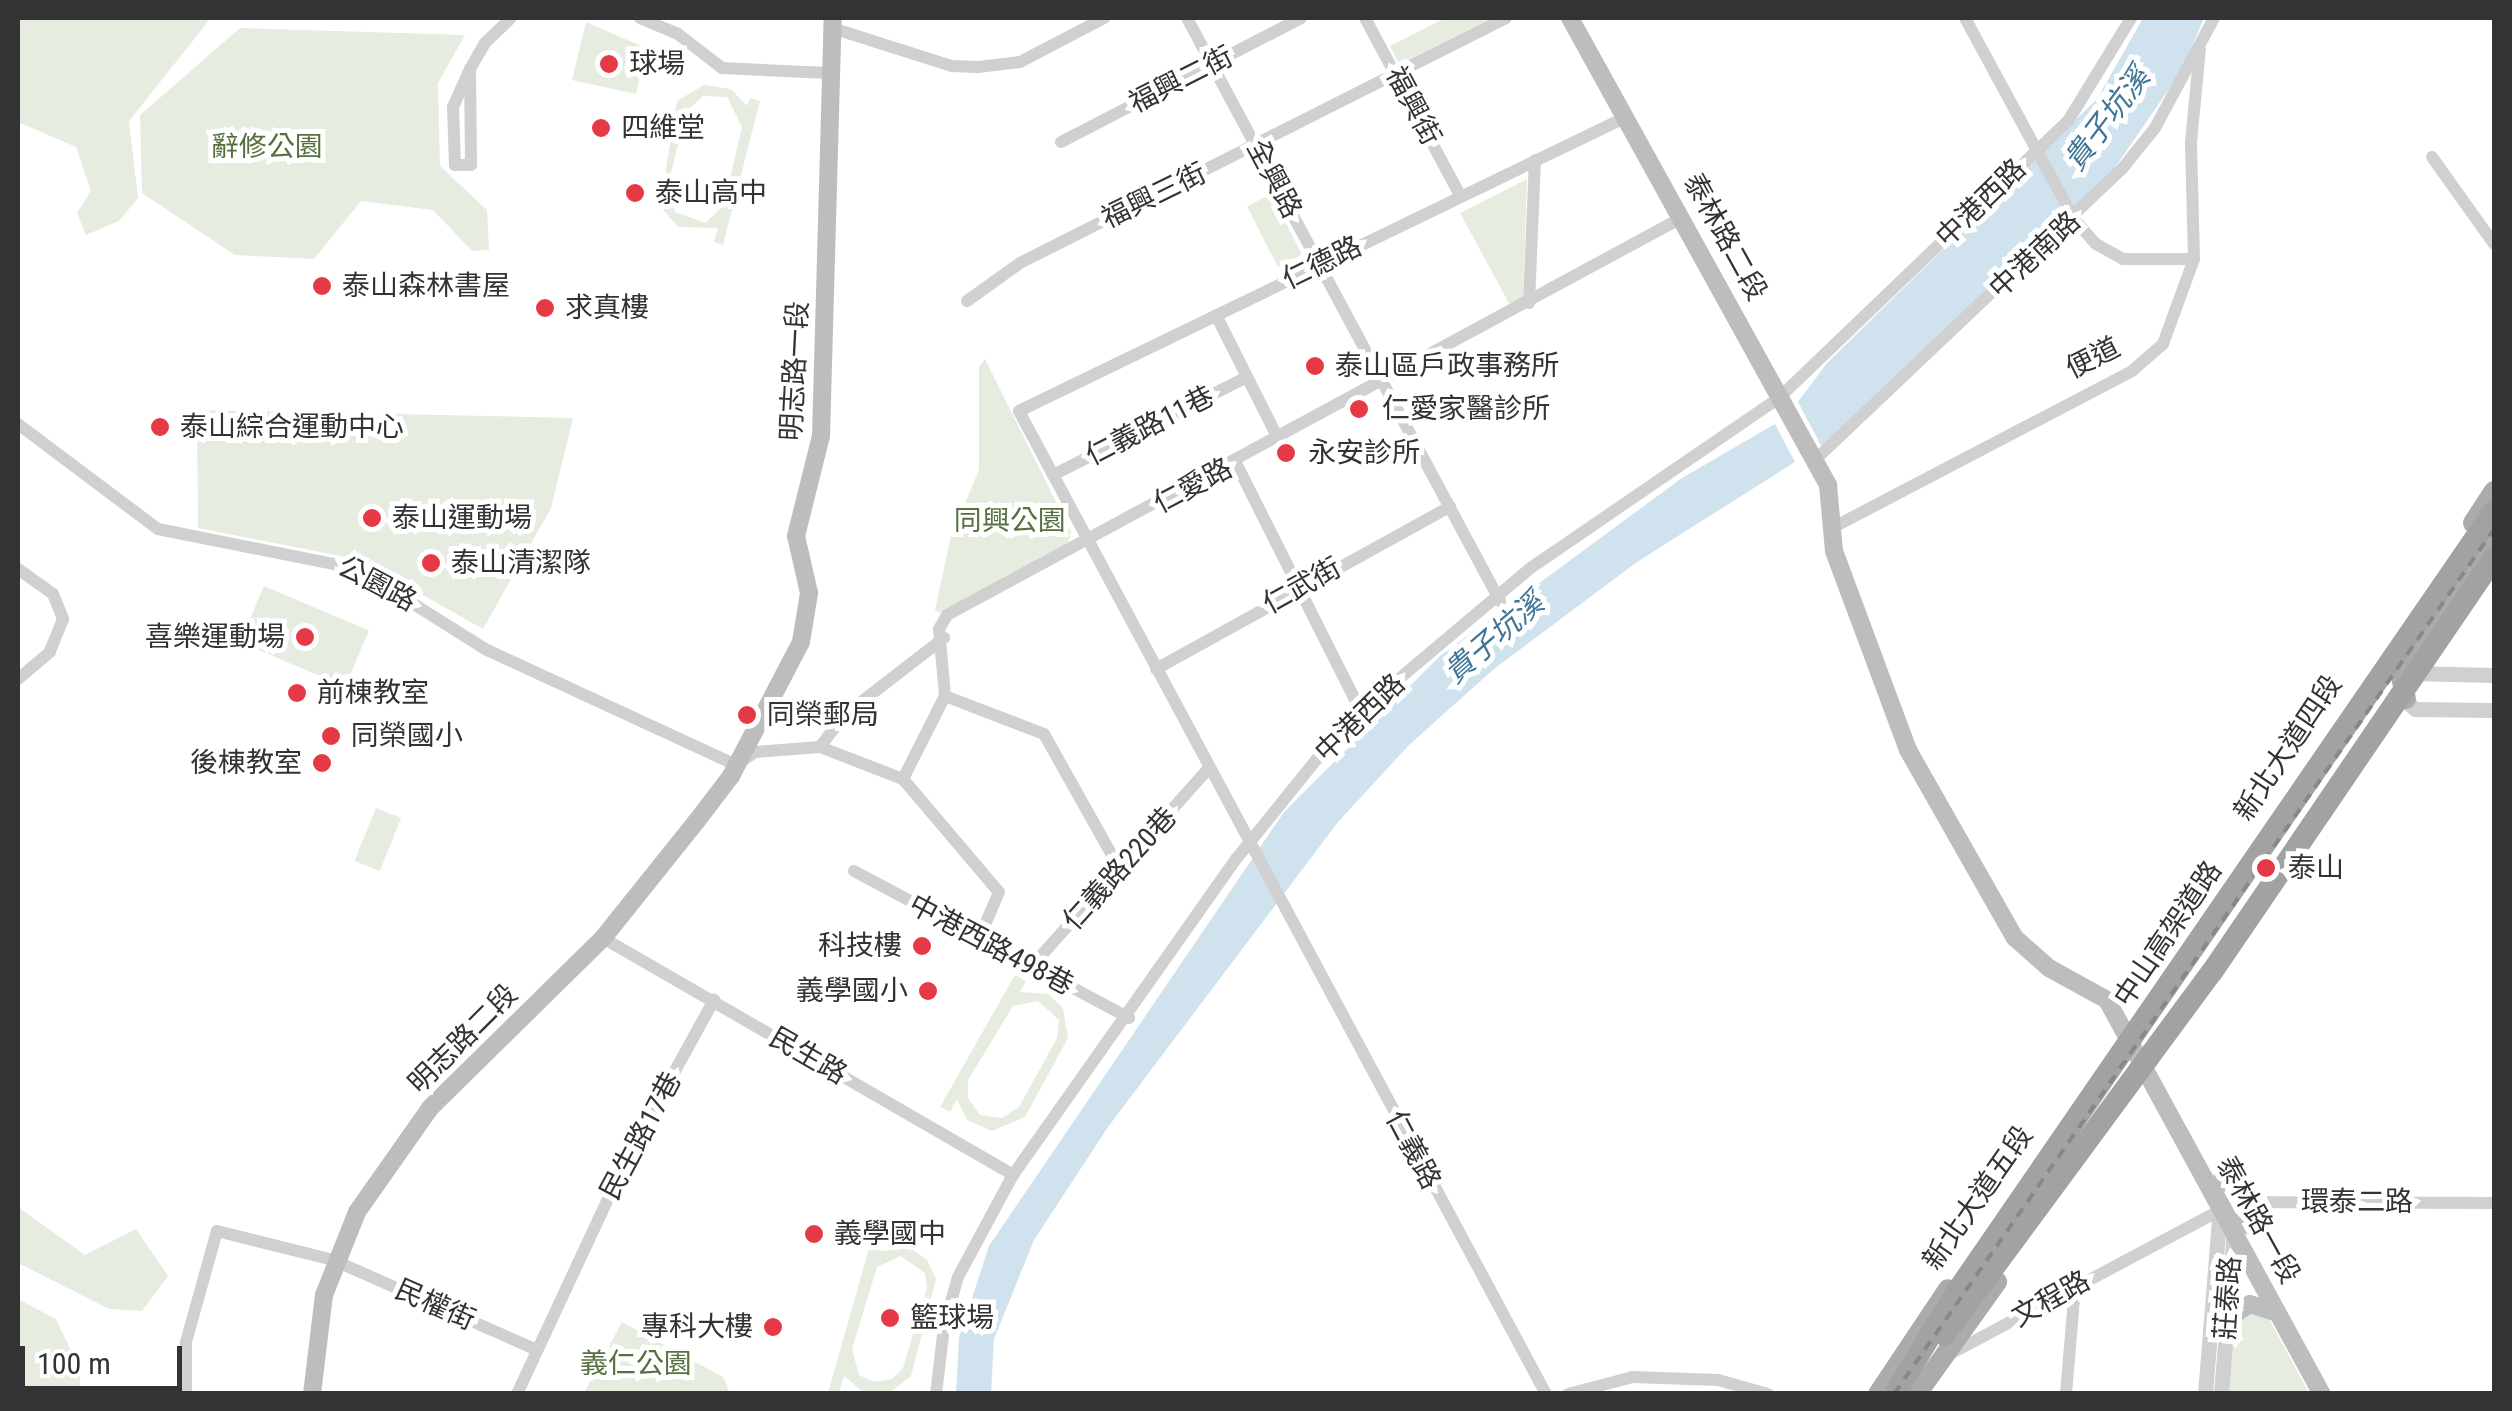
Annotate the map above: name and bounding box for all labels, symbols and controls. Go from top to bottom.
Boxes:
street label: 福興二街 [1123,40,1239,120]
place label: 球場 [629,47,685,81]
marker: 球場 [598,53,620,75]
water label: 貴子坑溪 [2057,60,2157,178]
street label: 福興街 [1378,61,1448,151]
place label: 四維堂 [621,111,705,145]
marker: 四維堂 [590,117,612,139]
park label: 辭修公園 [211,130,323,164]
street label: 全興路 [1239,134,1309,224]
street label: 中港西路 [1929,152,2033,254]
street label: 福興三街 [1096,156,1212,236]
street label: 泰林路二段 [1676,168,1774,306]
place label: 泰山高中 [655,176,767,210]
marker: 泰山高中 [624,182,646,204]
street label: 中港南路 [1983,205,2087,305]
street label: 仁德路 [1277,229,1367,297]
place label: 泰山森林書屋 [342,269,510,303]
marker: 泰山森林書屋 [311,275,333,297]
place label: 求真樓 [565,291,649,325]
marker: 求真樓 [534,297,556,319]
street label: 明志路一段 [775,300,815,442]
street label: 便道 [2060,330,2126,386]
place label: 泰山區戶政事務所 [1335,349,1559,383]
marker: 泰山區戶政事務所 [1304,355,1326,377]
street label: 仁義路11巷 [1080,379,1220,473]
place label: 仁愛家醫診所 [1382,392,1550,426]
marker: 仁愛家醫診所 [1346,396,1372,422]
place label: 泰山綜合運動中心 [180,410,404,444]
marker: 泰山綜合運動中心 [149,416,171,438]
place label: 永安診所 [1308,436,1420,470]
marker: 永安診所 [1273,440,1299,466]
street label: 仁愛路 [1148,451,1238,521]
place label: 泰山運動場 [392,501,532,535]
park label: 同興公園 [954,504,1066,538]
marker: 泰山運動場 [361,507,383,529]
place label: 泰山清潔隊 [451,546,591,580]
street label: 公園路 [332,549,422,619]
street label: 仁武街 [1257,551,1347,621]
marker: 泰山清潔隊 [420,552,442,574]
water label: 貴子坑溪 [1437,585,1551,691]
place label: 喜樂運動場 [145,620,285,654]
marker: 喜樂運動場 [294,626,316,648]
street label: 中港西路 [1308,667,1412,769]
street label: 新北大道四段 [2227,669,2349,827]
place label: 前棟教室 [317,676,429,710]
marker: 前棟教室 [286,682,308,704]
place label: 同榮郵局 [767,698,879,732]
marker: 同榮郵局 [736,704,758,726]
place label: 同榮國小 [351,719,463,753]
marker: 同榮國小 [320,725,342,747]
place label: 後棟教室 [190,746,302,780]
marker: 後棟教室 [311,752,333,774]
street label: 仁義路220巷 [1056,801,1184,937]
place label: 泰山 [2288,851,2344,885]
street label: 中山高架道路 [2107,855,2229,1013]
marker: 泰山 [2253,855,2279,881]
street label: 中港西路498巷 [903,888,1079,1002]
place label: 科技樓 [818,929,902,963]
marker: 科技樓 [911,935,933,957]
place label: 義學國小 [796,974,908,1008]
street label: 明志路二段 [402,978,524,1100]
marker: 義學國小 [917,980,939,1002]
street label: 民生路 [763,1020,853,1092]
street label: 民生路17巷 [593,1066,689,1206]
street label: 仁義路 [1378,1105,1448,1195]
street label: 新北大道五段 [1916,1120,2040,1276]
street label: 泰林路一段 [2209,1151,2307,1289]
street label: 環泰二路 [2301,1185,2413,1219]
place label: 義學國中 [834,1217,946,1251]
marker: 義學國中 [803,1223,825,1245]
street label: 莊泰路 [2208,1255,2248,1341]
street label: 文程路 [2006,1264,2096,1334]
street label: 民權街 [390,1273,480,1337]
place label: 籃球場 [910,1301,994,1335]
marker: 籃球場 [879,1307,901,1329]
place label: 專科大樓 [641,1310,753,1344]
marker: 專科大樓 [762,1316,784,1338]
scale bar [25,1326,188,1388]
text: 100 m [37,1346,111,1381]
park label: 義仁公園 [580,1347,692,1381]

